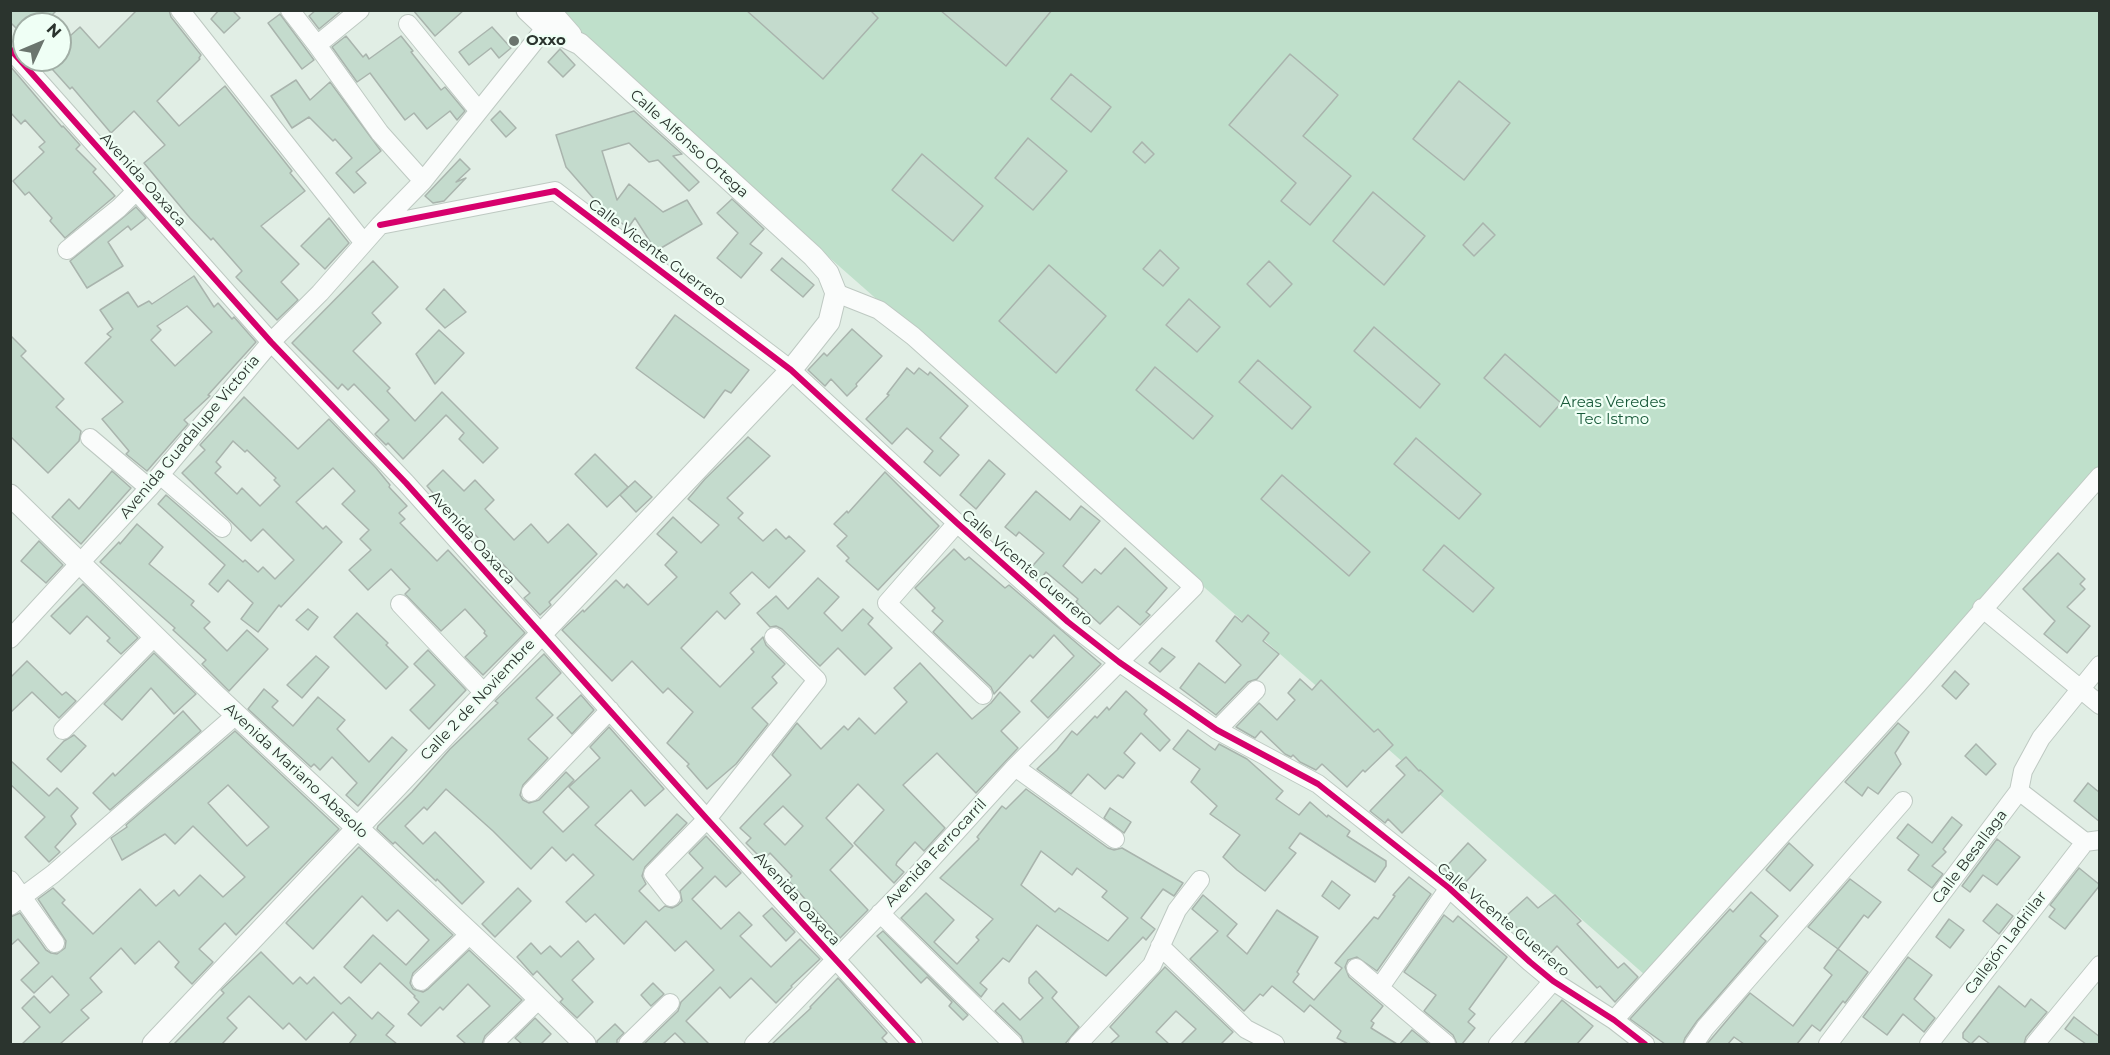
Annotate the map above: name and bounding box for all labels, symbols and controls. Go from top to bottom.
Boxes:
north arrow [12,12,72,72]
text: N [43,19,65,42]
place label: Oxxo [526,32,566,50]
marker: Oxxo [507,34,521,48]
street label: Calle Alfonso Ortega [626,86,752,202]
street label: Avenida Oaxaca [96,129,190,231]
street label: Calle Vicente Guerrero [585,195,729,311]
street label: Avenida Guadalupe Victoria [116,352,264,522]
park label: Areas Veredes Tec Istmo [1560,394,1666,429]
street label: Avenida Oaxaca [425,487,519,589]
street label: Calle Vicente Guerrero [958,506,1096,630]
street label: Calle 2 de Noviembre [417,635,539,765]
street label: Avenida Mariano Abasolo [220,700,372,842]
street label: Avenida Ferrocarril [881,795,991,911]
street label: Calle Besallaga [1929,806,2011,908]
street label: Avenida Oaxaca [750,848,844,950]
street label: Calle Vicente Guerrero [1433,859,1573,981]
street label: Callejón Ladrillar [1961,888,2051,998]

